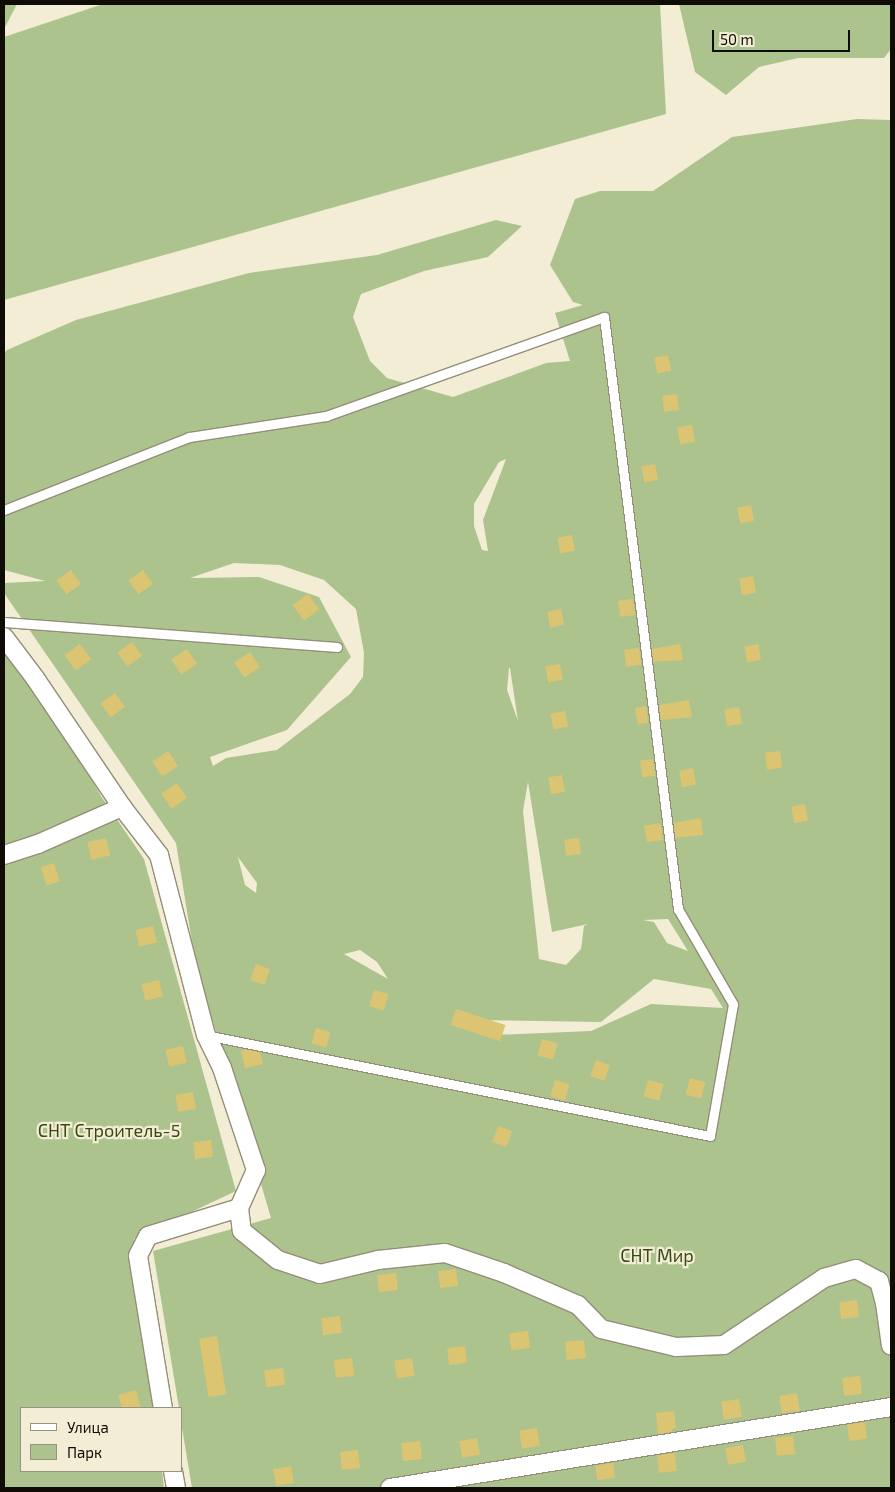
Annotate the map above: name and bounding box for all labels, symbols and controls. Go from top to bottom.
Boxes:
scale bar [715,20,852,52]
text: 50 m [720,30,754,48]
park label: СНТ Строитель-5 [38,1119,180,1141]
park label: СНТ Мир [620,1244,694,1266]
legend [20,1407,182,1472]
text: Улица [67,1418,109,1436]
text: Парк [67,1443,102,1461]

